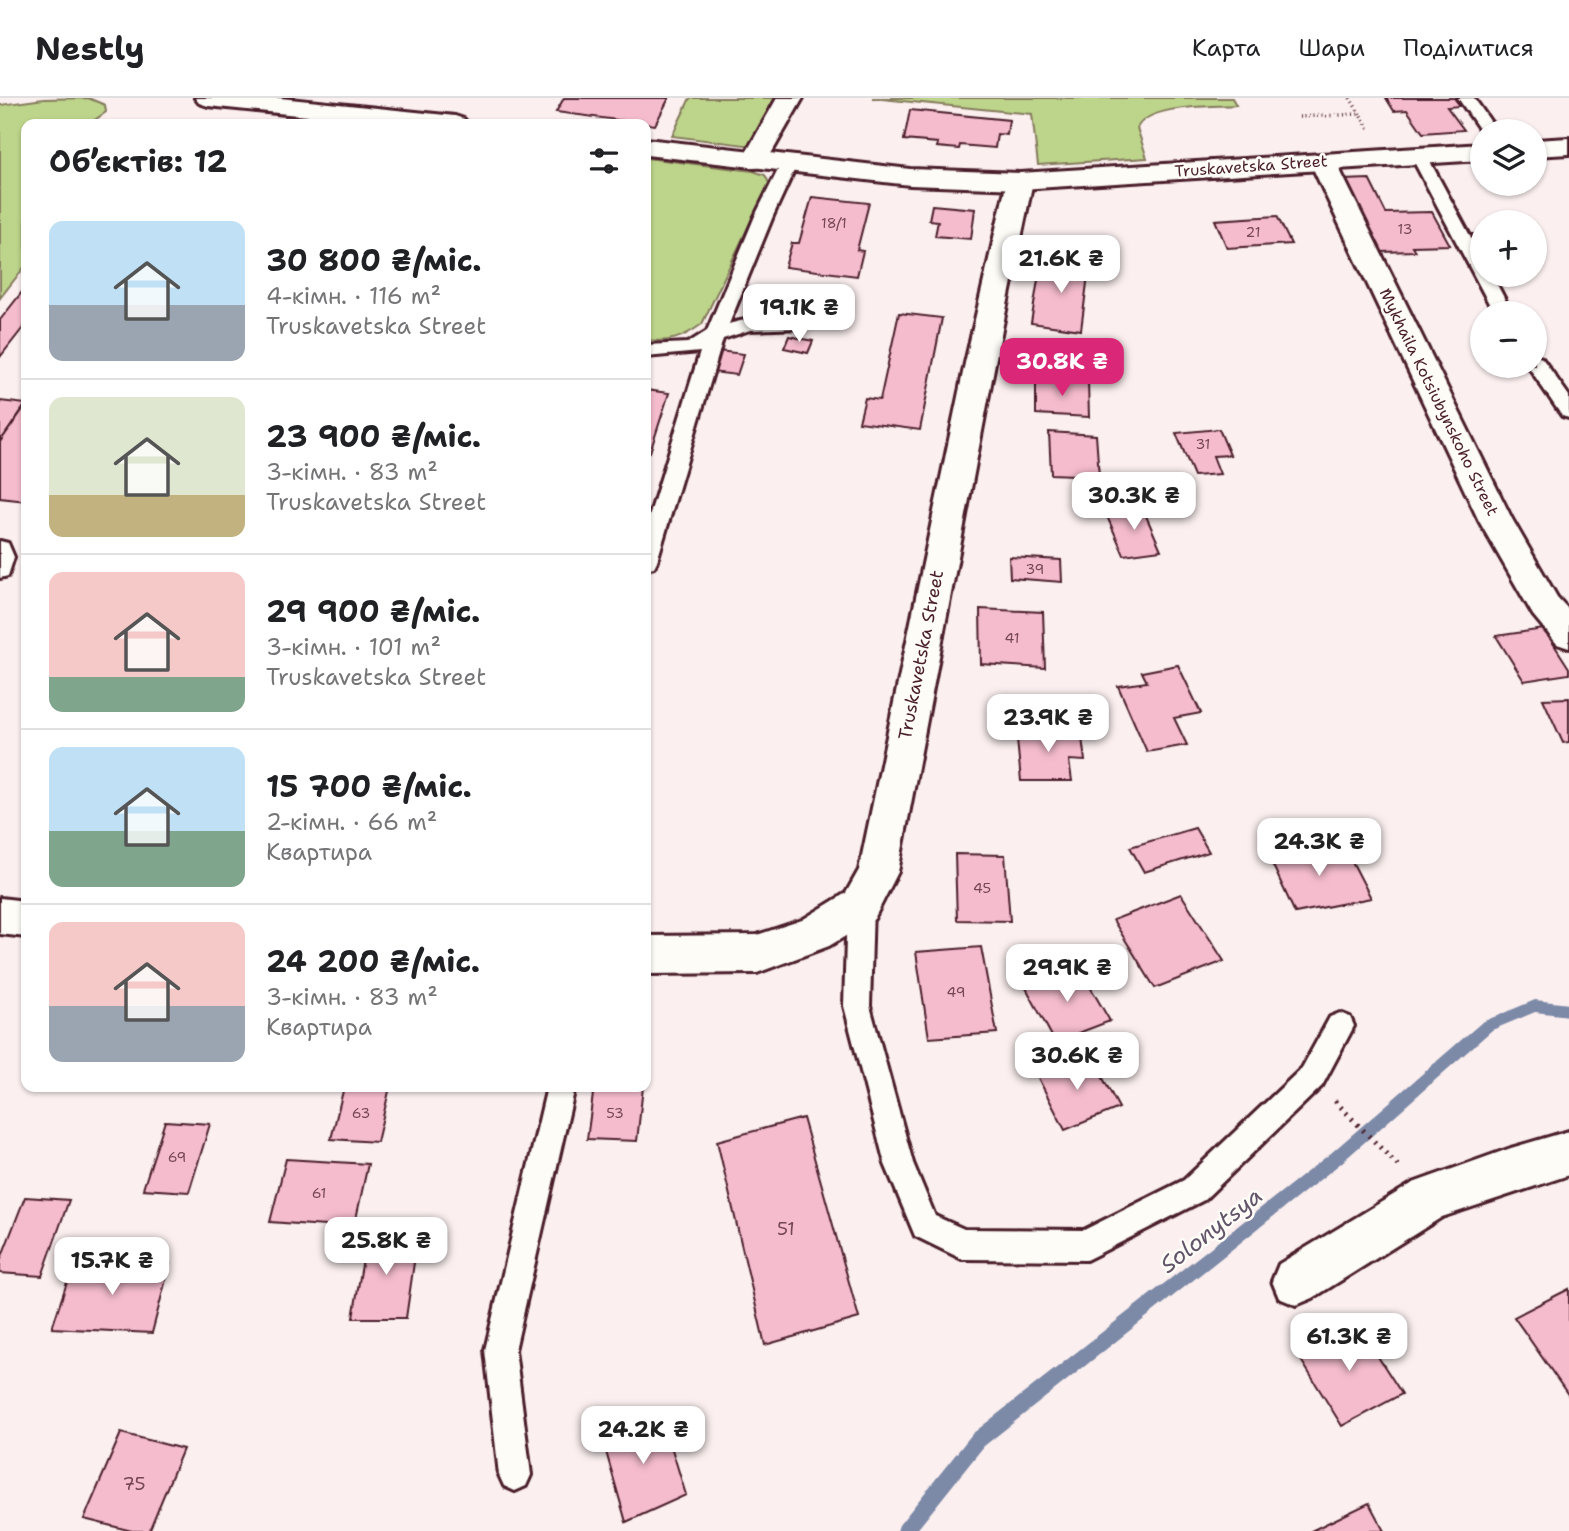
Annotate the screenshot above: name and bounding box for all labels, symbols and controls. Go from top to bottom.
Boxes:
text: Nestly [35,26,145,71]
text: Карта [1192,32,1260,64]
text: Шари [1298,32,1365,64]
text: Поділитися [1403,32,1534,64]
map controls [1470,119,1547,378]
button: layers [1470,119,1547,196]
text: Об’єктів: 12 [49,141,227,182]
icon: filters [585,142,623,180]
street label: Truskavetska Street [1174,150,1328,182]
button: + [1470,210,1547,287]
house number: 18/1 [821,214,847,232]
house number: 13 [1398,220,1412,238]
house number: 21 [1246,223,1260,241]
pin: 21.6K ₴ [996,236,1126,295]
text: 30 800 ₴/міс. [266,240,482,281]
text: 21.6K ₴ [1018,243,1104,273]
icon: home [105,249,189,333]
text: 4-кімн. · 116 m² [266,281,441,311]
pin: 19.1K ₴ [734,285,864,344]
street label: Mykhaila Kotsiubynskoho Street [1375,285,1503,519]
text: 19.1K ₴ [759,292,839,322]
button: − [1470,301,1547,378]
text: Truskavetska Street [266,311,486,341]
pin: 30.8K ₴ [997,338,1127,398]
text: 30.8K ₴ [1016,346,1108,376]
text: 23 900 ₴/міс. [266,416,481,457]
icon: home [105,425,189,509]
house number: 31 [1196,435,1210,453]
text: 3-кімн. · 83 m² [266,457,438,487]
pin: 30.3K ₴ [1069,472,1199,532]
text: 30.3K ₴ [1088,480,1180,510]
text: Truskavetska Street [266,487,486,517]
house number: 39 [1026,560,1044,578]
street label: Truskavetska Street [893,568,949,742]
text: 29 900 ₴/міс. [266,591,480,632]
icon: home [105,600,189,684]
house number: 41 [1005,629,1019,647]
text: 3-кімн. · 101 m² [266,632,441,662]
text: Truskavetska Street [266,662,486,692]
pin: 23.9K ₴ [983,694,1113,754]
text: 23.9K ₴ [1003,702,1093,732]
text: 15 700 ₴/міс. [266,766,472,807]
icon: home [105,775,189,859]
text: 2-кімн. · 66 m² [266,807,437,837]
pin: 24.3K ₴ [1254,818,1384,878]
text: 24.3K ₴ [1273,826,1365,856]
text: Квартира [266,837,372,867]
house number: 45 [973,879,991,897]
text: 24 200 ₴/міс. [266,941,480,982]
pin: 29.9K ₴ [1002,944,1132,1004]
icon: home [105,950,189,1034]
text: 29.9K ₴ [1022,952,1112,982]
text: 3-кімн. · 83 m² [266,982,438,1012]
house number: 49 [947,983,966,1001]
text: Квартира [266,1012,372,1042]
pin: 30.6K ₴ [1012,1032,1142,1092]
text: 30.6K ₴ [1031,1040,1123,1070]
house number: 63 [352,1104,370,1122]
house number: 53 [606,1104,624,1122]
house number: 69 [168,1148,186,1166]
water label: Solonytsya [1154,1181,1268,1279]
house number: 61 [312,1184,326,1202]
house number: 51 [777,1217,795,1241]
pin: 25.8K ₴ [321,1218,451,1277]
text: 25.8K ₴ [340,1225,432,1255]
pin: 15.7K ₴ [47,1238,177,1297]
text: 15.7K ₴ [70,1245,154,1275]
pin: 61.3K ₴ [1284,1314,1414,1373]
text: 61.3K ₴ [1306,1321,1392,1351]
pin: 24.2K ₴ [578,1406,708,1466]
text: 24.2K ₴ [597,1414,689,1444]
house number: 75 [123,1472,145,1496]

